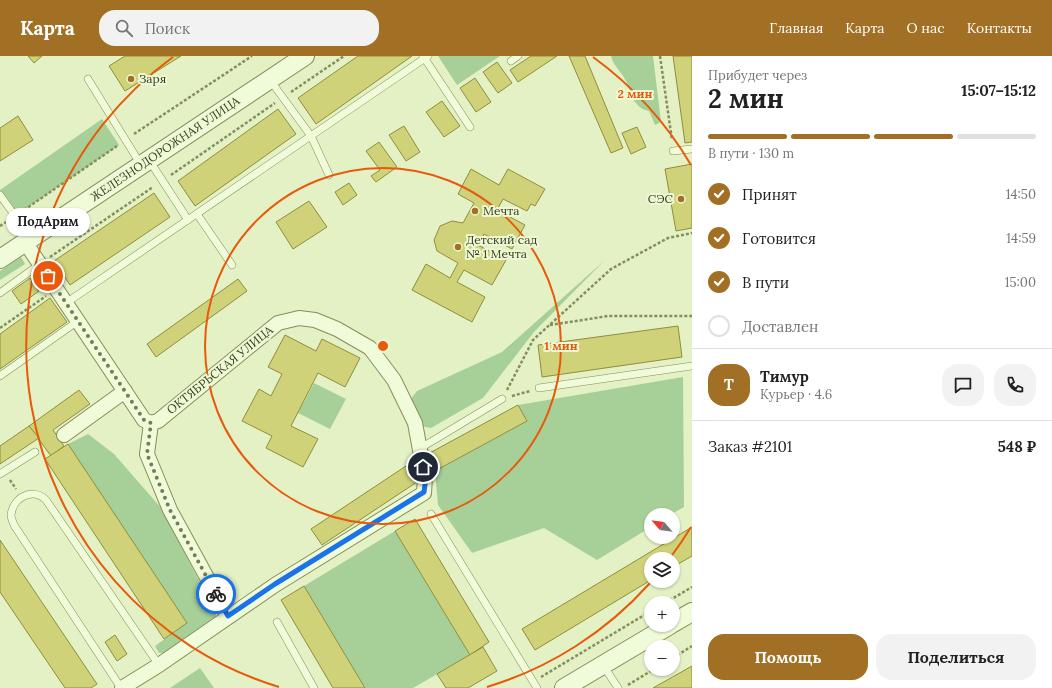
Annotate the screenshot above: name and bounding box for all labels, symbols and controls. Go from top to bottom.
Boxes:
search box [99,10,379,46]
text: Карта [20,16,75,40]
icon: search [113,17,135,39]
text: Поиск [145,19,190,38]
text: Главная [769,19,823,37]
text: Карта [845,19,885,37]
text: О нас [907,19,945,37]
text: Контакты [967,19,1032,37]
text: Прибудет через [708,67,807,84]
place label: Заря [139,71,166,86]
marker: Заря [126,74,136,84]
text: 15:07–15:12 [961,81,1036,100]
text: 2 мин [708,82,784,115]
text: 2 мин [617,86,653,101]
street label: ЖЕЛЕЗНОДОРОЖНАЯ УЛИЦА [87,93,243,204]
text: В пути · 130 m [708,145,794,162]
icon: check [708,183,730,205]
text: Принят [742,185,797,204]
text: 14:50 [1006,186,1036,203]
place label: СЭС [648,191,674,206]
marker: СЭС [676,194,686,204]
place label: Мечта [483,203,519,218]
marker: Мечта [470,206,480,216]
callout: ПодАрим [6,208,90,236]
text: ПодАрим [17,213,79,230]
icon: check [708,227,730,249]
text: Готовится [742,229,816,248]
text: 14:59 [1006,230,1036,247]
place label: Детский сад № 1 Мечта [466,232,537,261]
marker: Детский сад № 1 Мечта [453,242,463,252]
pin [31,259,65,293]
icon: bag [37,265,59,287]
icon: check [708,271,730,293]
text: В пути [742,273,789,292]
text: 15:00 [1005,274,1036,291]
text: Доставлен [742,317,818,336]
street label: ОКТЯБРЬСКАЯ УЛИЦА [164,322,276,417]
text: 1 мин [544,338,578,353]
centre of rings [376,339,390,353]
button: chat [942,364,984,406]
button: phone [994,364,1036,406]
text: Тимур [760,367,809,386]
text: Т [724,375,734,394]
text: Курьер · 4.6 [760,386,832,403]
text: Заказ #2101 [708,437,792,456]
text: 548 ₽ [998,437,1036,456]
pin [406,450,440,484]
icon: home [412,456,434,478]
north arrow [644,508,680,544]
map controls [644,508,680,676]
button: layers [644,552,680,588]
courier [196,574,236,614]
icon: bike [205,583,227,605]
button: + [644,596,680,632]
button: Помощь [708,634,868,680]
button: Поделиться [876,634,1036,680]
button: − [644,640,680,676]

